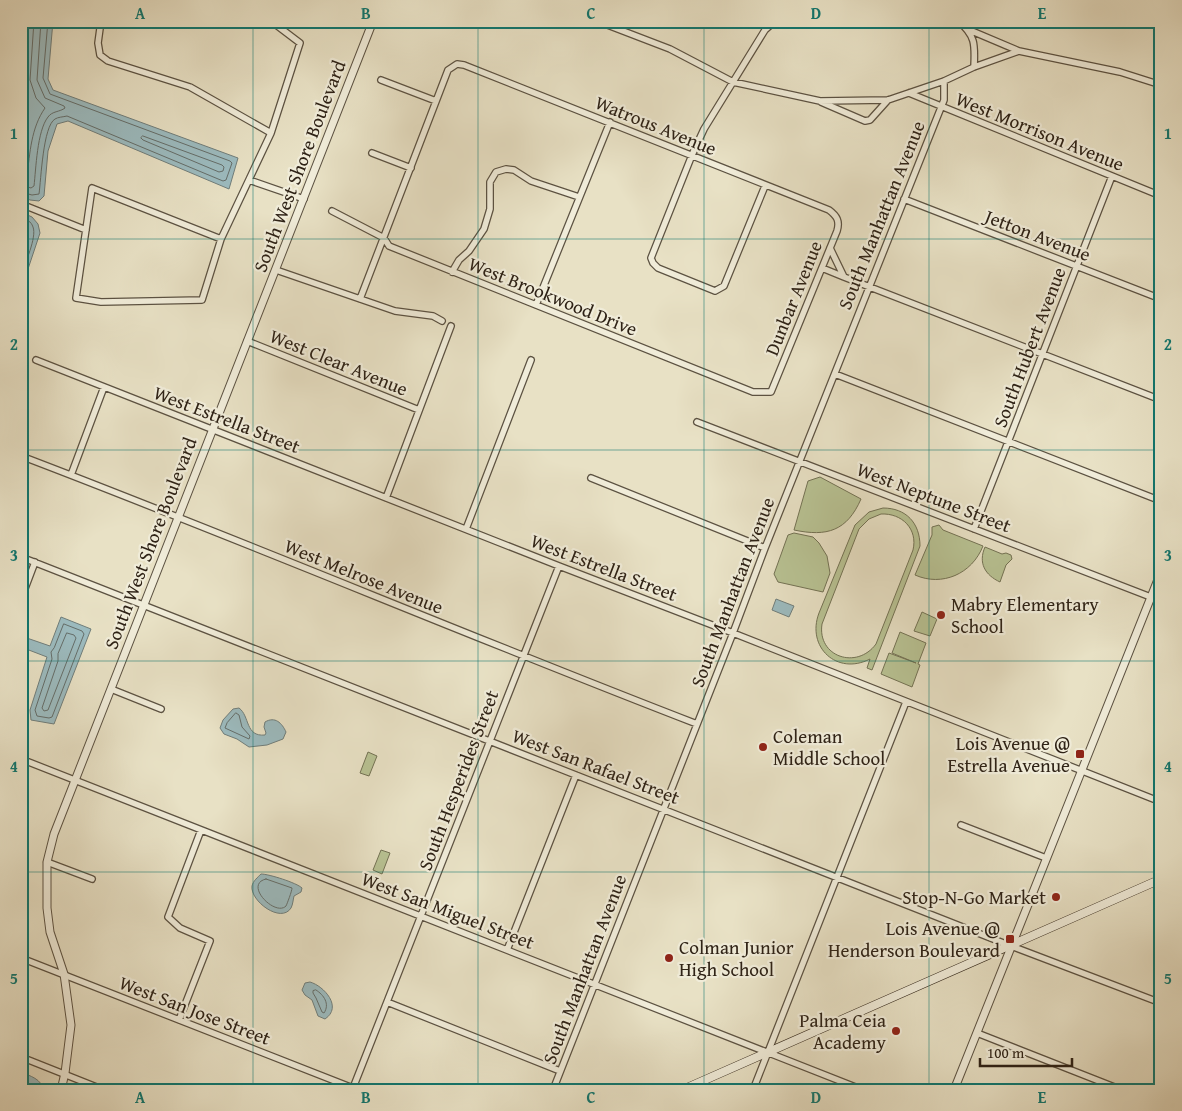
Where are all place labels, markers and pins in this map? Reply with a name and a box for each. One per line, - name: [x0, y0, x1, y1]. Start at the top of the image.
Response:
- place label: Mabry Elementary School: [951, 590, 1099, 640]
- marker: Mabry Elementary School: [935, 609, 947, 621]
- place label: Coleman Middle School: [773, 722, 885, 772]
- place label: Lois Avenue @ Estrella Avenue: [947, 729, 1070, 779]
- marker: Coleman Middle School: [757, 741, 769, 753]
- marker: Lois Avenue @ Estrella Avenue: [1074, 748, 1086, 760]
- place label: Stop-N-Go Market: [902, 883, 1046, 911]
- marker: Stop-N-Go Market: [1050, 891, 1062, 903]
- place label: Lois Avenue @ Henderson Boulevard: [828, 914, 1001, 964]
- place label: Colman Junior High School: [679, 933, 794, 983]
- marker: Lois Avenue @ Henderson Boulevard: [1004, 933, 1016, 945]
- marker: Colman Junior High School: [663, 952, 675, 964]
- place label: Palma Ceia Academy: [799, 1006, 887, 1056]
- marker: Palma Ceia Academy: [890, 1025, 902, 1037]

